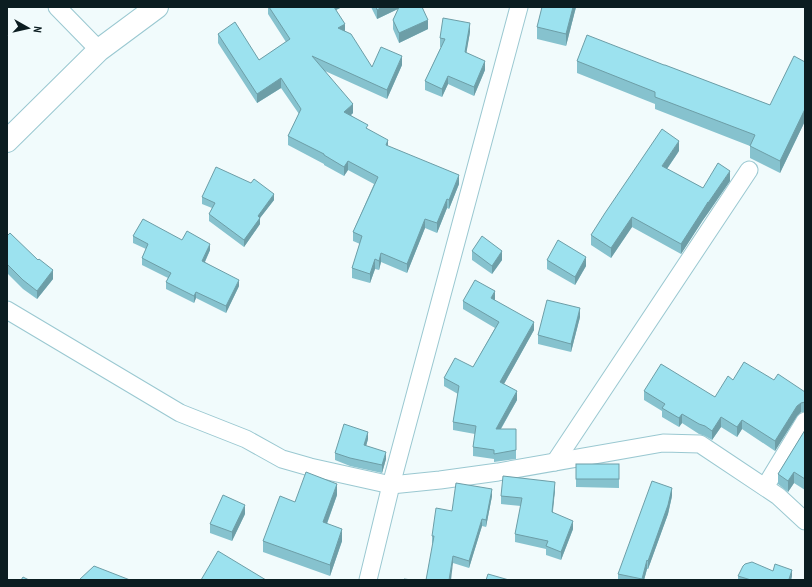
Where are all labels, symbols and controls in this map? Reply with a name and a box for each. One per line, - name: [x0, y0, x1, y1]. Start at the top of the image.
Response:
- north arrow: [8, 8, 48, 48]
- text: N: [31, 25, 45, 33]

